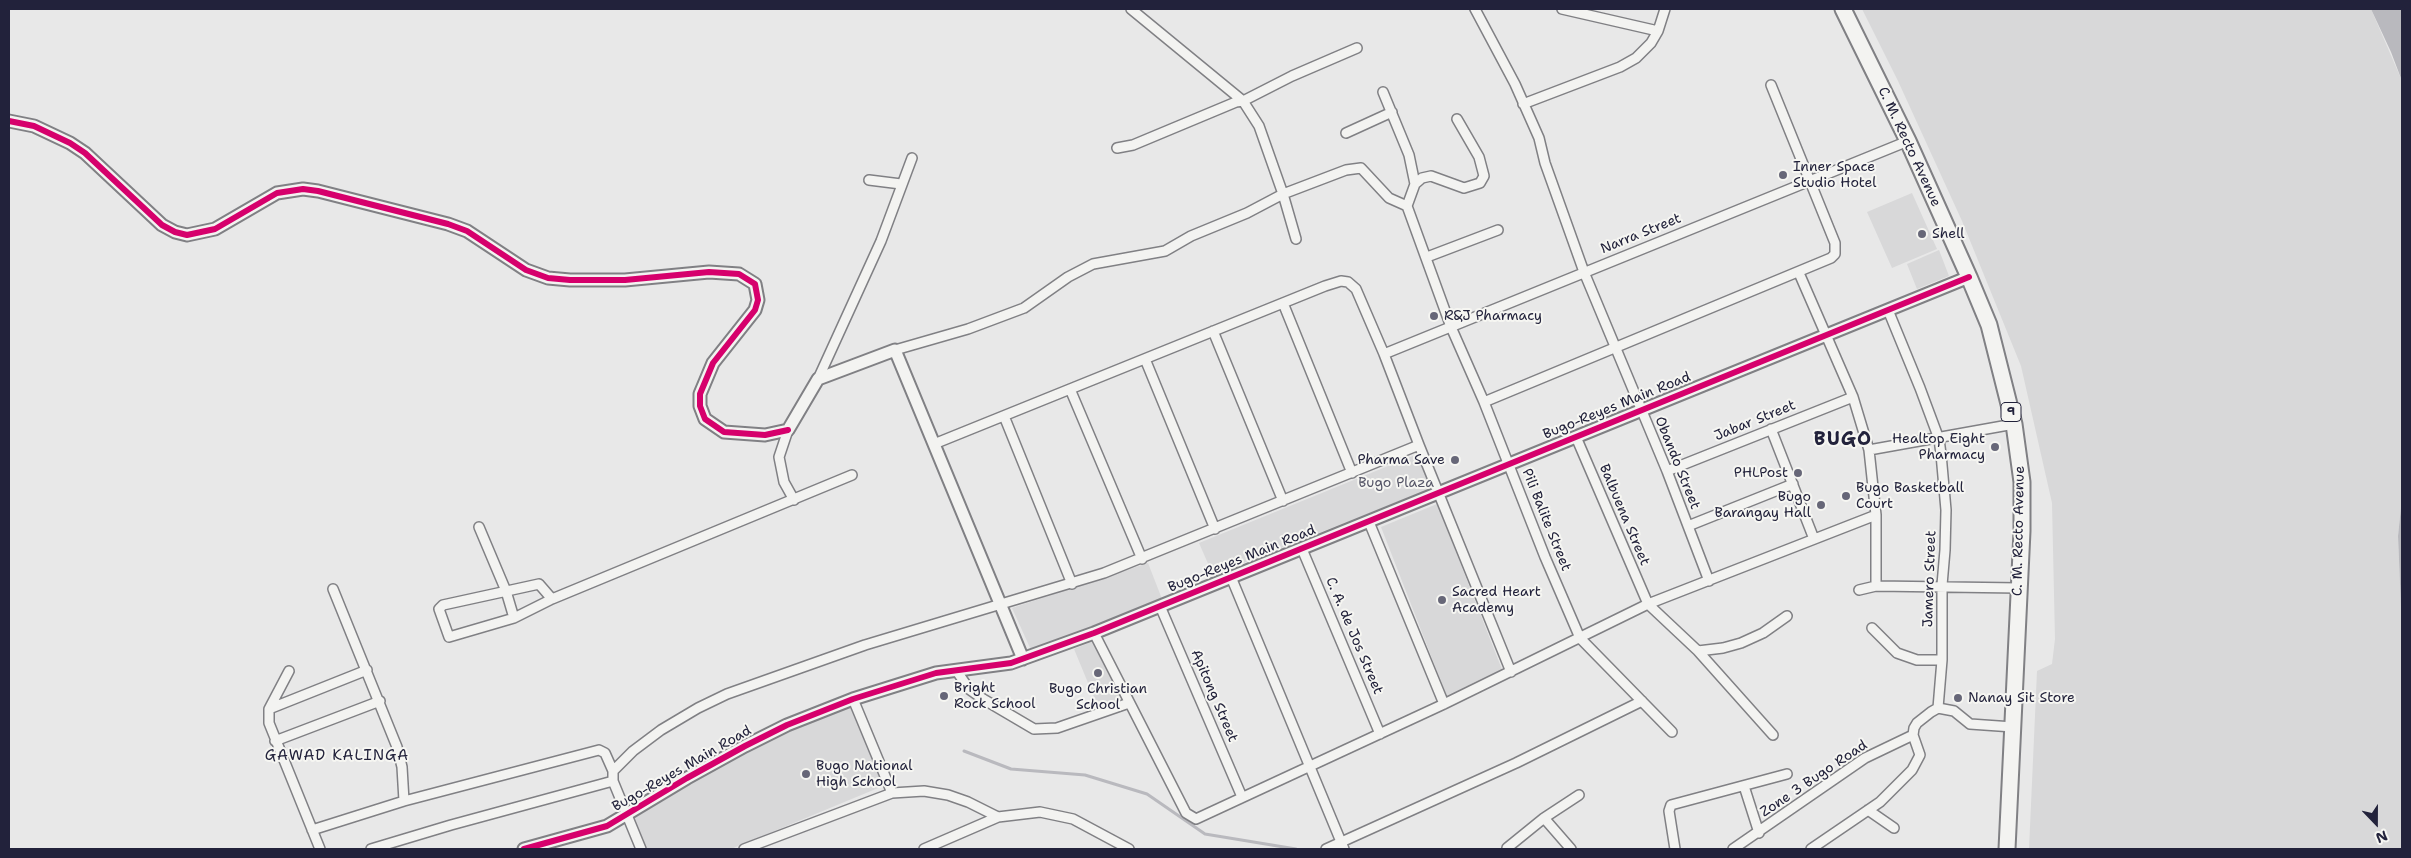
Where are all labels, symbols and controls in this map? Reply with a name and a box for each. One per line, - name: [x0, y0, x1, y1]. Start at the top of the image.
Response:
- street label: C. M. Recto Avenue: [1874, 84, 1944, 210]
- place label: Inner Space Studio Hotel: [1793, 159, 1877, 192]
- marker: Inner Space Studio Hotel: [1777, 169, 1789, 181]
- street label: Narra Street: [1598, 210, 1684, 258]
- place label: Shell: [1932, 226, 1965, 242]
- marker: Shell: [1916, 228, 1928, 240]
- place label: R&J Pharmacy: [1444, 308, 1542, 324]
- marker: R&J Pharmacy: [1428, 310, 1440, 322]
- street label: Bugo-Reyes Main Road: [1541, 369, 1693, 443]
- street label: Jabar Street: [1712, 397, 1798, 445]
- road number: 9: [2001, 402, 2021, 422]
- street label: Obando Street: [1651, 414, 1703, 512]
- district label: BUGO: [1813, 429, 1873, 451]
- place label: Healtop Eight Pharmacy: [1892, 431, 1985, 464]
- marker: Healtop Eight Pharmacy: [1989, 441, 2001, 453]
- place label: Pharma Save: [1357, 452, 1445, 468]
- marker: Pharma Save: [1449, 454, 1461, 466]
- street label: Balbuena Street: [1595, 462, 1653, 568]
- place label: PHLPost: [1734, 465, 1788, 481]
- street label: Pili Balite Street: [1518, 466, 1574, 574]
- street label: C. M. Recto Avenue: [2009, 466, 2029, 596]
- marker: PHLPost: [1792, 467, 1804, 479]
- park label: Bugo Plaza: [1358, 475, 1434, 491]
- place label: Bugo Basketball Court: [1856, 480, 1964, 512]
- place label: Bugo Barangay Hall: [1715, 489, 1811, 522]
- marker: Bugo Basketball Court: [1840, 490, 1852, 502]
- marker: Bugo Barangay Hall: [1815, 499, 1827, 511]
- street label: Bugo-Reyes Main Road: [1166, 522, 1318, 596]
- street label: Jamero Street: [1920, 530, 1940, 628]
- street label: C. A. de Jos Street: [1322, 575, 1386, 697]
- place label: Sacred Heart Academy: [1452, 584, 1541, 616]
- marker: Sacred Heart Academy: [1436, 594, 1448, 606]
- street label: Apitong Street: [1187, 647, 1241, 745]
- marker: Bugo Christian School: [1092, 667, 1104, 679]
- place label: Bright Rock School: [954, 680, 1035, 712]
- place label: Bugo Christian School: [1049, 681, 1147, 714]
- marker: Bright Rock School: [938, 690, 950, 702]
- place label: Nanay Sit Store: [1968, 690, 2075, 706]
- marker: Nanay Sit Store: [1952, 692, 1964, 704]
- street label: Bugo-Reyes Main Road: [610, 722, 754, 816]
- street label: Zone 3 Bugo Road: [1757, 737, 1871, 821]
- district label: GAWAD KALINGA: [263, 747, 411, 765]
- place label: Bugo National High School: [816, 758, 912, 790]
- marker: Bugo National High School: [800, 768, 812, 780]
- north arrow: [2351, 798, 2401, 848]
- text: N: [2373, 826, 2390, 847]

